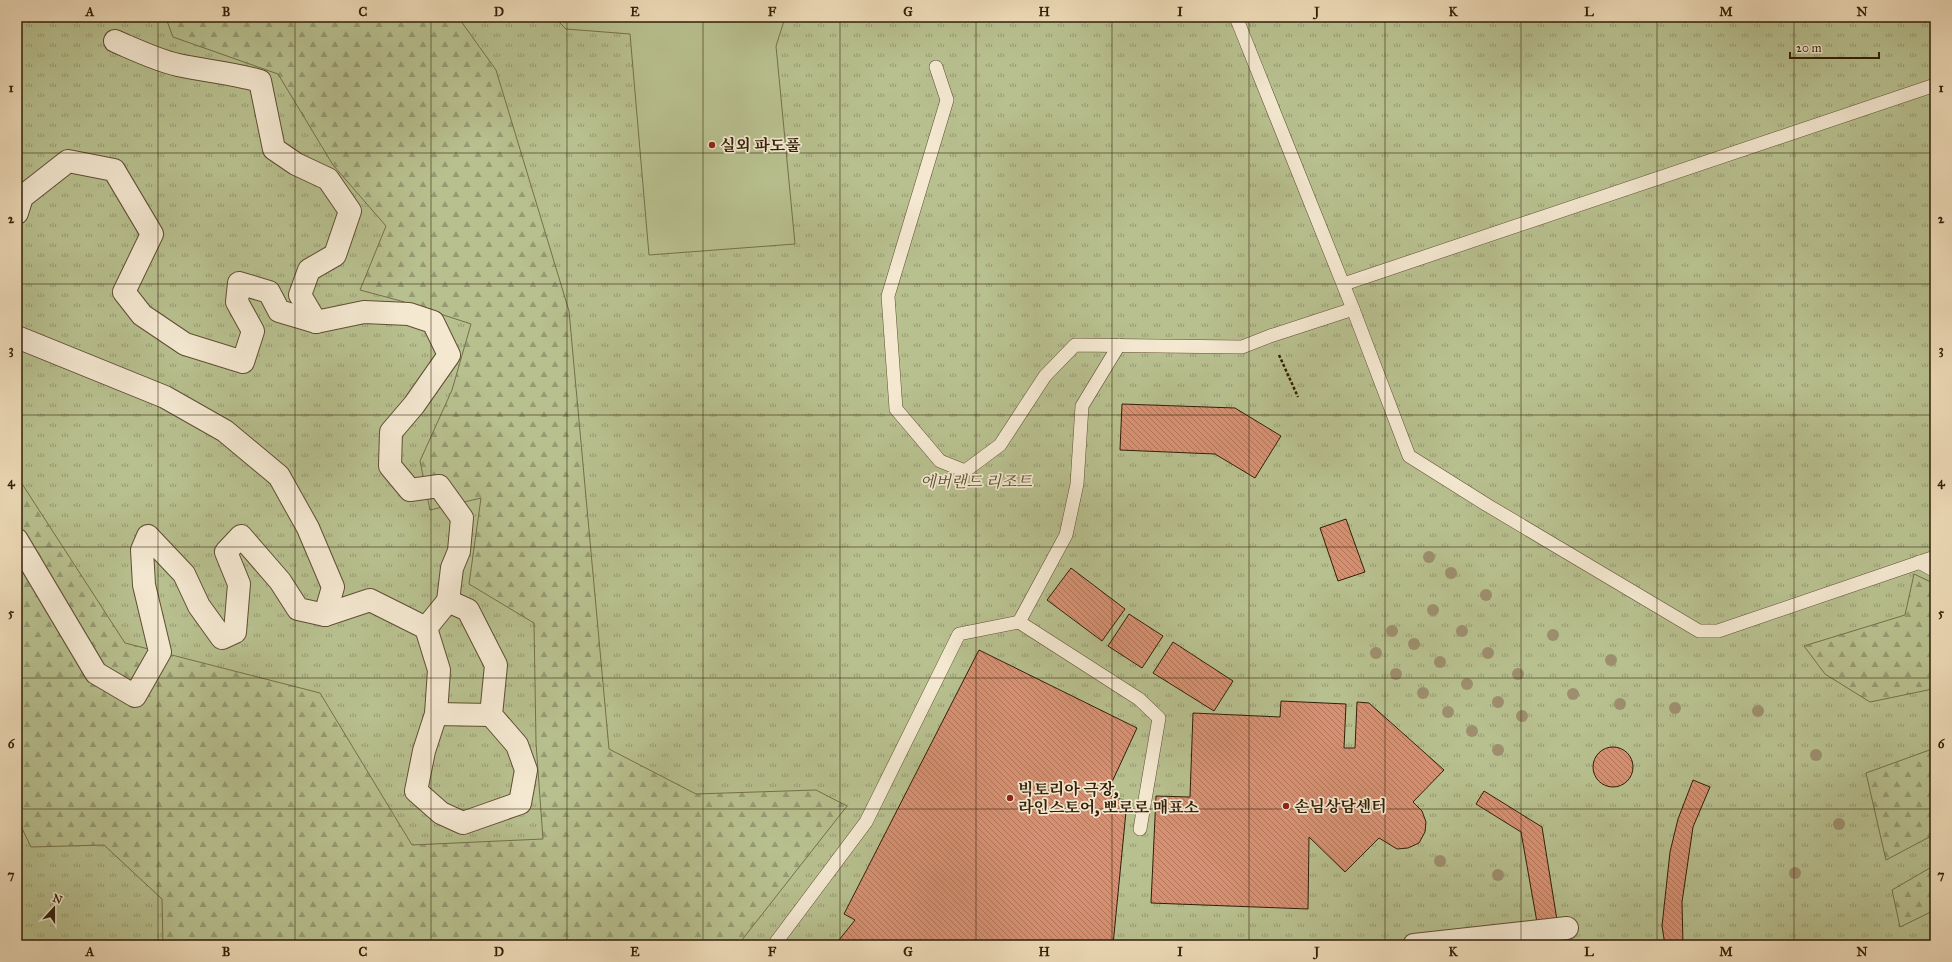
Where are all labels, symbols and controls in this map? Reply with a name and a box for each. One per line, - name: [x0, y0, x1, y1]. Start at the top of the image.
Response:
- text: A: [85, 4, 95, 20]
- text: B: [222, 4, 231, 20]
- text: C: [359, 4, 368, 20]
- text: D: [494, 4, 504, 20]
- text: E: [630, 4, 640, 20]
- text: F: [768, 4, 777, 20]
- text: G: [903, 4, 913, 20]
- text: H: [1038, 4, 1050, 20]
- text: I: [1177, 4, 1183, 20]
- text: J: [1312, 4, 1320, 20]
- text: K: [1448, 4, 1458, 20]
- text: L: [1584, 4, 1594, 20]
- text: M: [1719, 4, 1733, 20]
- text: N: [1856, 4, 1868, 20]
- scale bar: [1790, 34, 1879, 60]
- text: 20 m: [1796, 41, 1822, 55]
- text: 1: [8, 80, 14, 96]
- text: 1: [1938, 80, 1944, 96]
- place label: 실외 파도풀: [720, 136, 801, 155]
- marker: 실외 파도풀: [707, 140, 717, 150]
- text: 2: [8, 211, 15, 227]
- text: 2: [1938, 211, 1945, 227]
- text: 3: [8, 342, 14, 358]
- text: 3: [1938, 342, 1944, 358]
- park label: 에버랜드 리조트: [920, 472, 1032, 491]
- text: 4: [7, 474, 15, 490]
- text: 4: [1937, 474, 1945, 490]
- text: 5: [8, 605, 15, 621]
- text: 5: [1938, 605, 1945, 621]
- text: 6: [8, 736, 16, 752]
- text: 6: [1938, 736, 1946, 752]
- place label: 빅토리아 극장, 라인스토어, 뽀로로 매표소: [1018, 780, 1200, 817]
- marker: 빅토리아 극장, 라인스토어, 뽀로로 매표소: [1005, 793, 1015, 803]
- place label: 손님상담센터: [1294, 797, 1387, 816]
- marker: 손님상담센터: [1281, 801, 1291, 811]
- text: 7: [8, 867, 15, 883]
- text: 7: [1938, 867, 1945, 883]
- north arrow: [34, 888, 74, 928]
- text: N: [51, 891, 65, 907]
- text: A: [85, 944, 95, 960]
- text: B: [222, 944, 231, 960]
- text: C: [359, 944, 368, 960]
- text: D: [494, 944, 504, 960]
- text: E: [630, 944, 640, 960]
- text: F: [768, 944, 777, 960]
- text: G: [903, 944, 913, 960]
- text: H: [1038, 944, 1050, 960]
- text: I: [1177, 944, 1183, 960]
- text: J: [1312, 944, 1320, 960]
- text: K: [1448, 944, 1458, 960]
- text: L: [1584, 944, 1594, 960]
- text: M: [1719, 944, 1733, 960]
- text: N: [1856, 944, 1868, 960]

